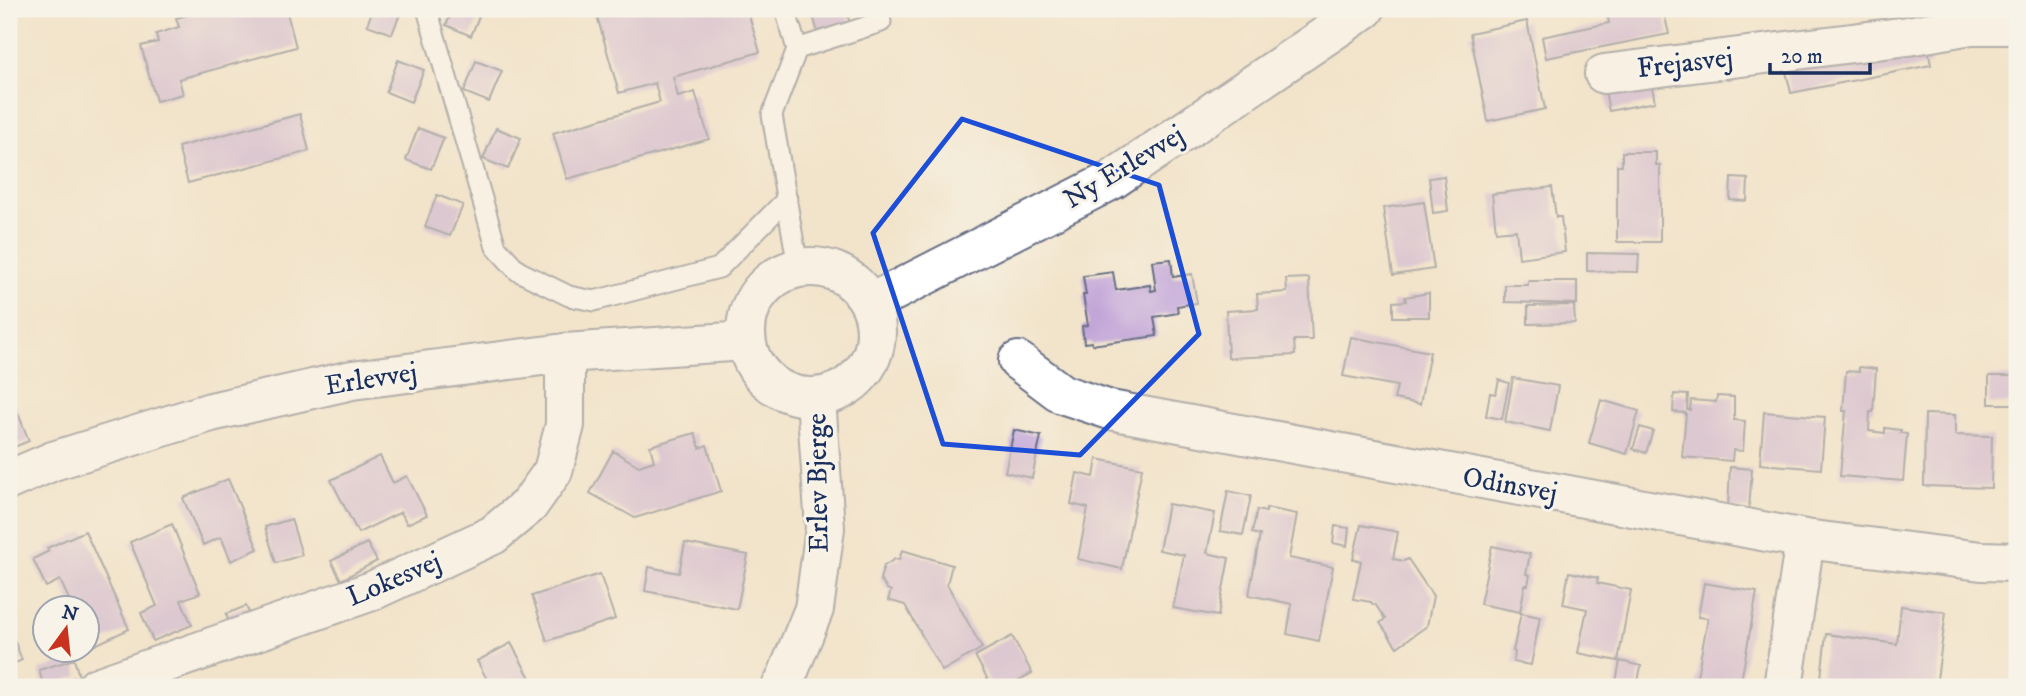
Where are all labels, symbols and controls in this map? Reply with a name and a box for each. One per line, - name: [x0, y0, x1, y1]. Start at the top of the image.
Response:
- scale bar: [1770, 32, 1870, 76]
- street label: Frejasvej: [1635, 40, 1735, 86]
- text: 20 m: [1781, 44, 1823, 70]
- street label: Ny Erlevvej: [1057, 117, 1191, 217]
- street label: Erlevvej: [322, 354, 420, 404]
- street label: Erlev Bjerge: [799, 413, 837, 553]
- street label: Odinsvej: [1460, 459, 1560, 511]
- street label: Lokesvej: [342, 544, 446, 614]
- north arrow: [32, 594, 102, 664]
- text: N: [59, 601, 81, 627]

